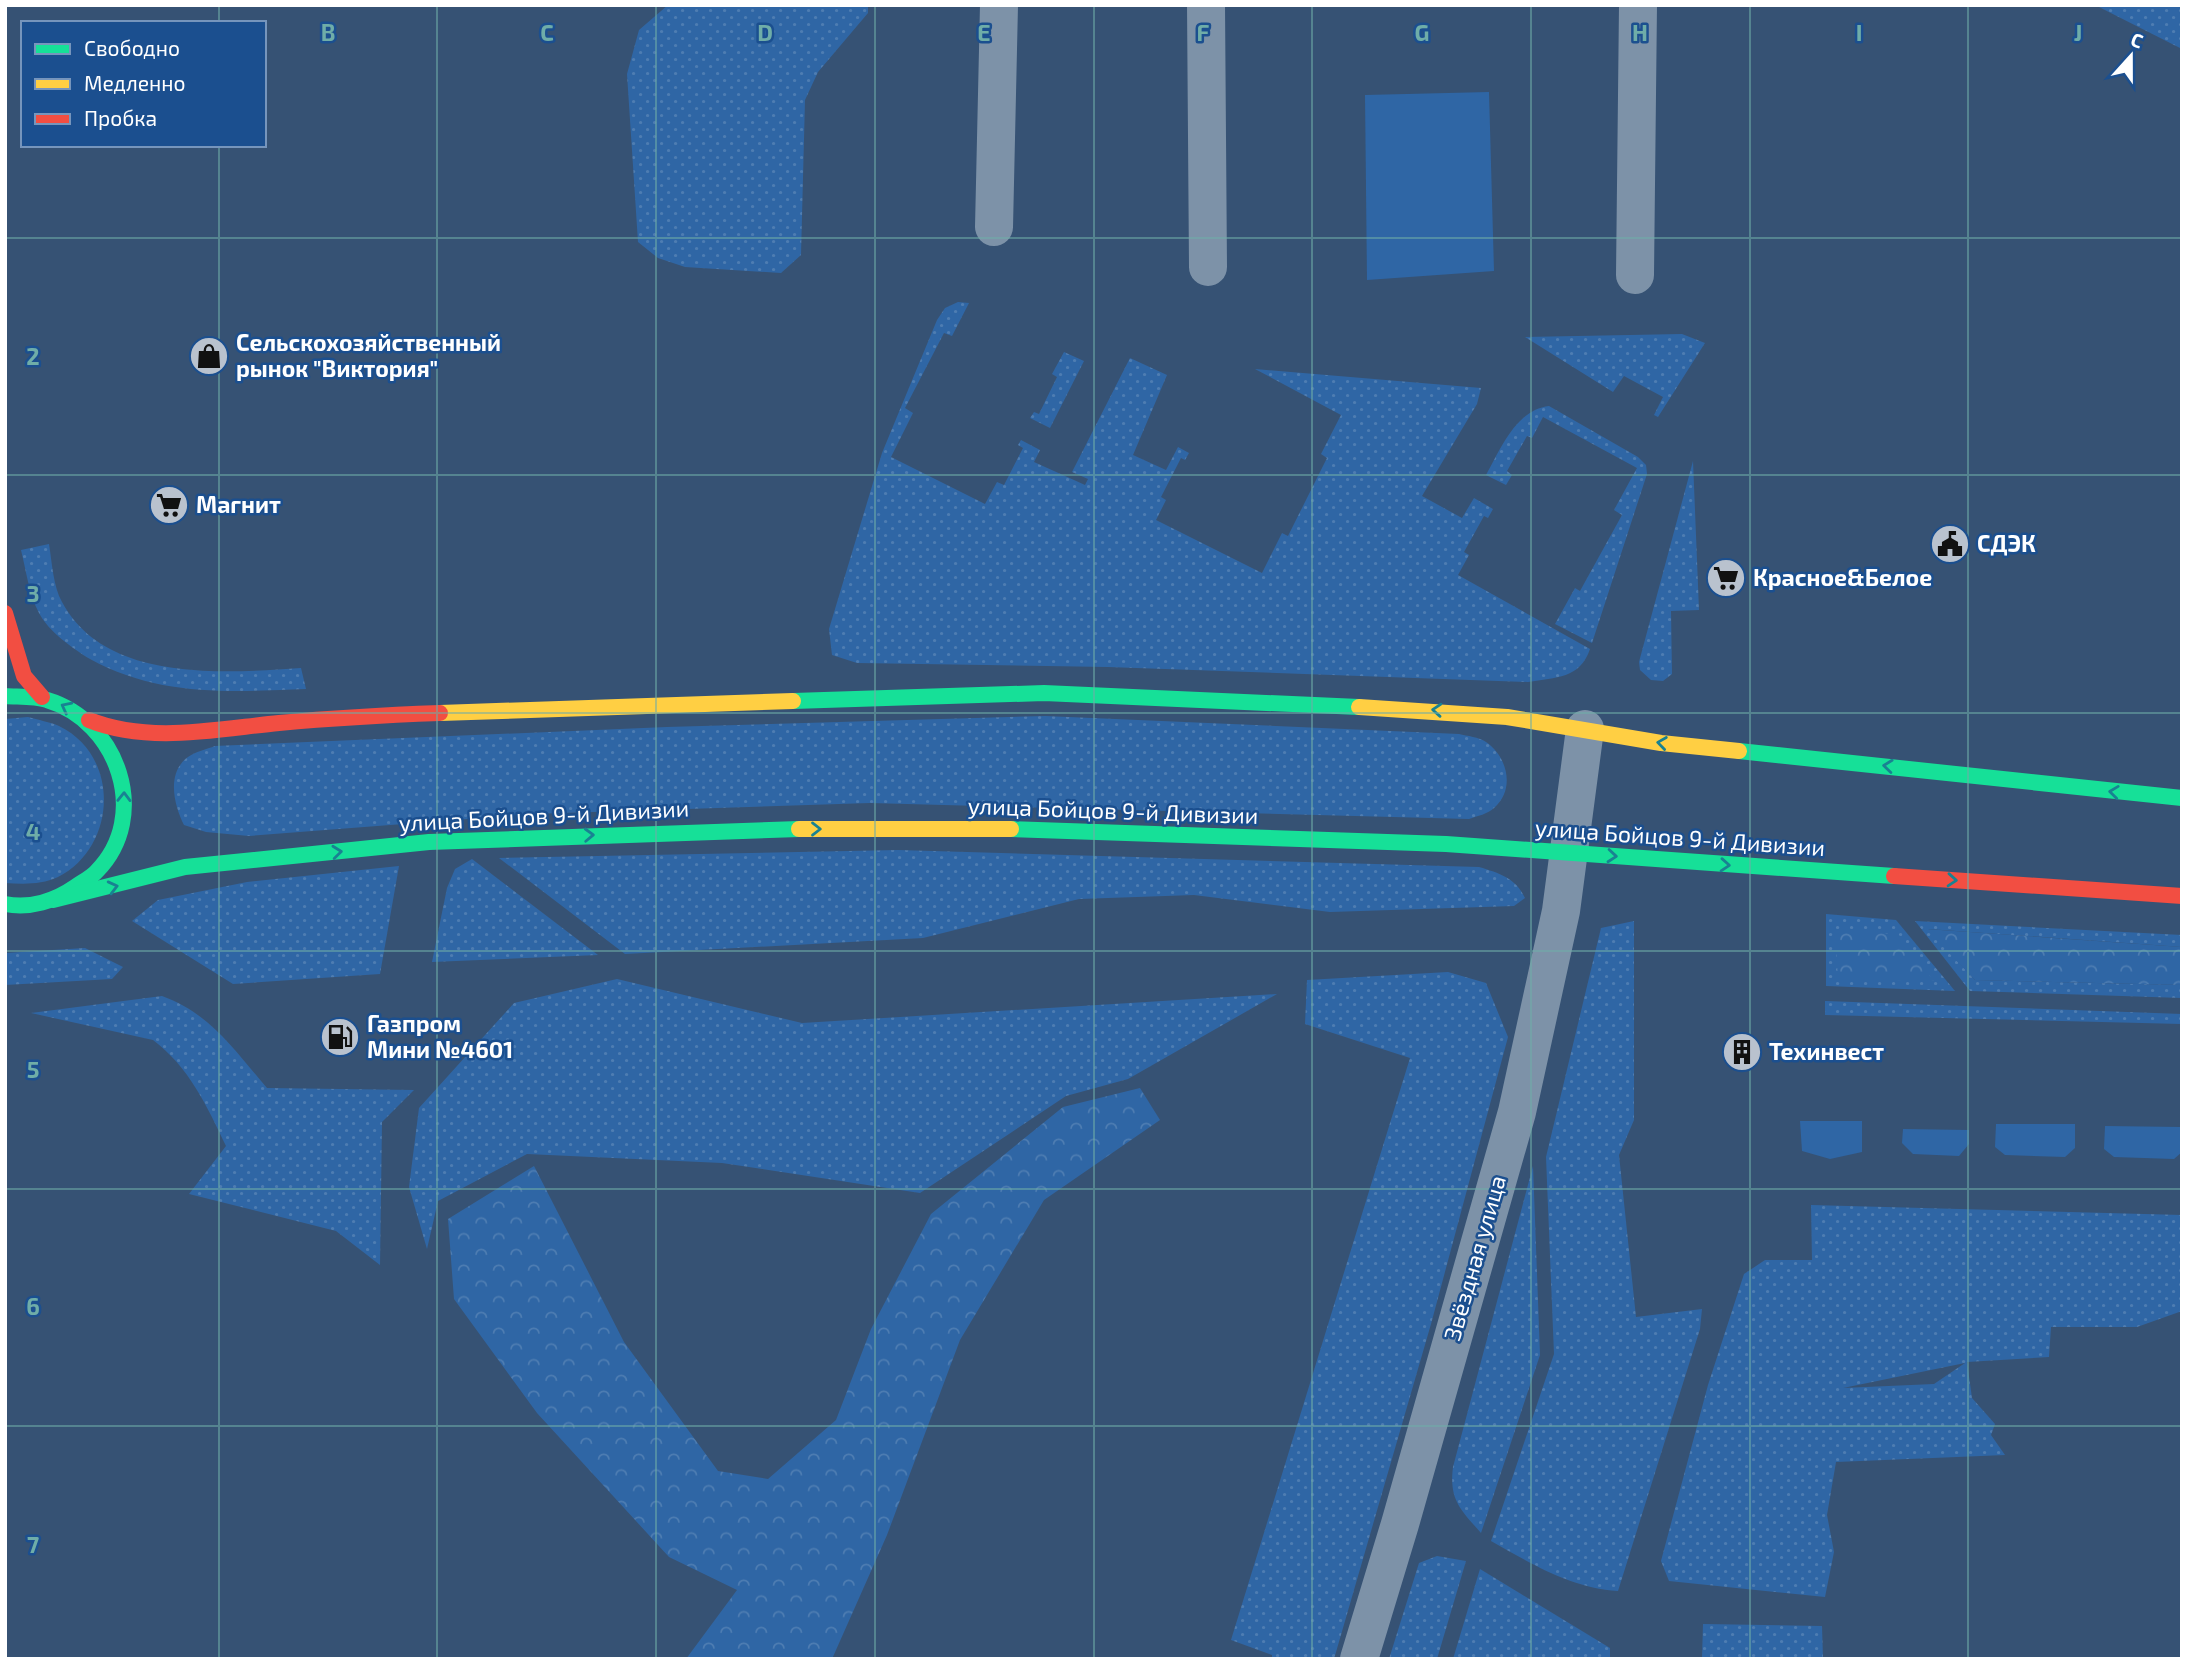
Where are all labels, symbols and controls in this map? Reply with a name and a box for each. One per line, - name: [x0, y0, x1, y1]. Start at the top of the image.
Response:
- text: B: [321, 18, 335, 46]
- text: C: [540, 18, 554, 46]
- text: D: [757, 18, 773, 46]
- text: E: [977, 18, 991, 46]
- text: F: [1197, 18, 1210, 46]
- text: G: [1415, 18, 1429, 46]
- text: H: [1632, 18, 1648, 46]
- text: I: [1856, 18, 1862, 46]
- text: J: [2074, 18, 2082, 46]
- legend: [21, 21, 266, 147]
- north arrow: [2096, 21, 2166, 91]
- text: С: [2128, 27, 2147, 52]
- text: Свободно: [84, 35, 180, 60]
- text: Медленно: [84, 70, 186, 95]
- text: Пробка: [84, 105, 157, 130]
- place label: Сельскохозяйственный рынок "Виктория": [236, 328, 501, 382]
- shop icon: Сельскохозяйственный рынок "Виктория": [188, 335, 230, 377]
- text: 2: [26, 342, 40, 370]
- supermarket icon: Магнит: [148, 484, 190, 526]
- place label: Магнит: [196, 490, 281, 518]
- public building icon: СДЭК: [1929, 523, 1971, 565]
- place label: СДЭК: [1977, 529, 2036, 557]
- supermarket icon: Красное&Белое: [1705, 557, 1747, 599]
- place label: Красное&Белое: [1753, 563, 1932, 591]
- text: 3: [26, 579, 40, 607]
- one-way arrow: [61, 701, 73, 715]
- one-way arrow: [1431, 703, 1442, 718]
- one-way arrow: [1656, 735, 1667, 750]
- one-way arrow: [1882, 759, 1894, 774]
- one-way arrow: [2108, 785, 2120, 800]
- one-way arrow: [117, 791, 132, 802]
- street label: улица Бойцов 9-й Дивизии: [967, 791, 1259, 830]
- street label: улица Бойцов 9-й Дивизии: [398, 793, 690, 838]
- street label: улица Бойцов 9-й Дивизии: [1534, 813, 1826, 862]
- text: 4: [26, 817, 40, 845]
- one-way arrow: [811, 821, 822, 837]
- one-way arrow: [583, 828, 594, 843]
- one-way arrow: [331, 844, 343, 859]
- one-way arrow: [1607, 848, 1618, 863]
- one-way arrow: [1720, 858, 1731, 873]
- one-way arrow: [1947, 873, 1958, 888]
- one-way arrow: [107, 881, 119, 895]
- place label: Газпром Мини №4601: [367, 1009, 513, 1063]
- fuel station icon: Газпром Мини №4601: [319, 1016, 361, 1058]
- building icon: Техинвест: [1721, 1031, 1763, 1073]
- place label: Техинвест: [1769, 1037, 1884, 1065]
- text: 5: [27, 1055, 39, 1083]
- street label: Звёздная улица: [1437, 1172, 1512, 1344]
- text: 6: [26, 1292, 40, 1320]
- text: 7: [27, 1530, 39, 1558]

